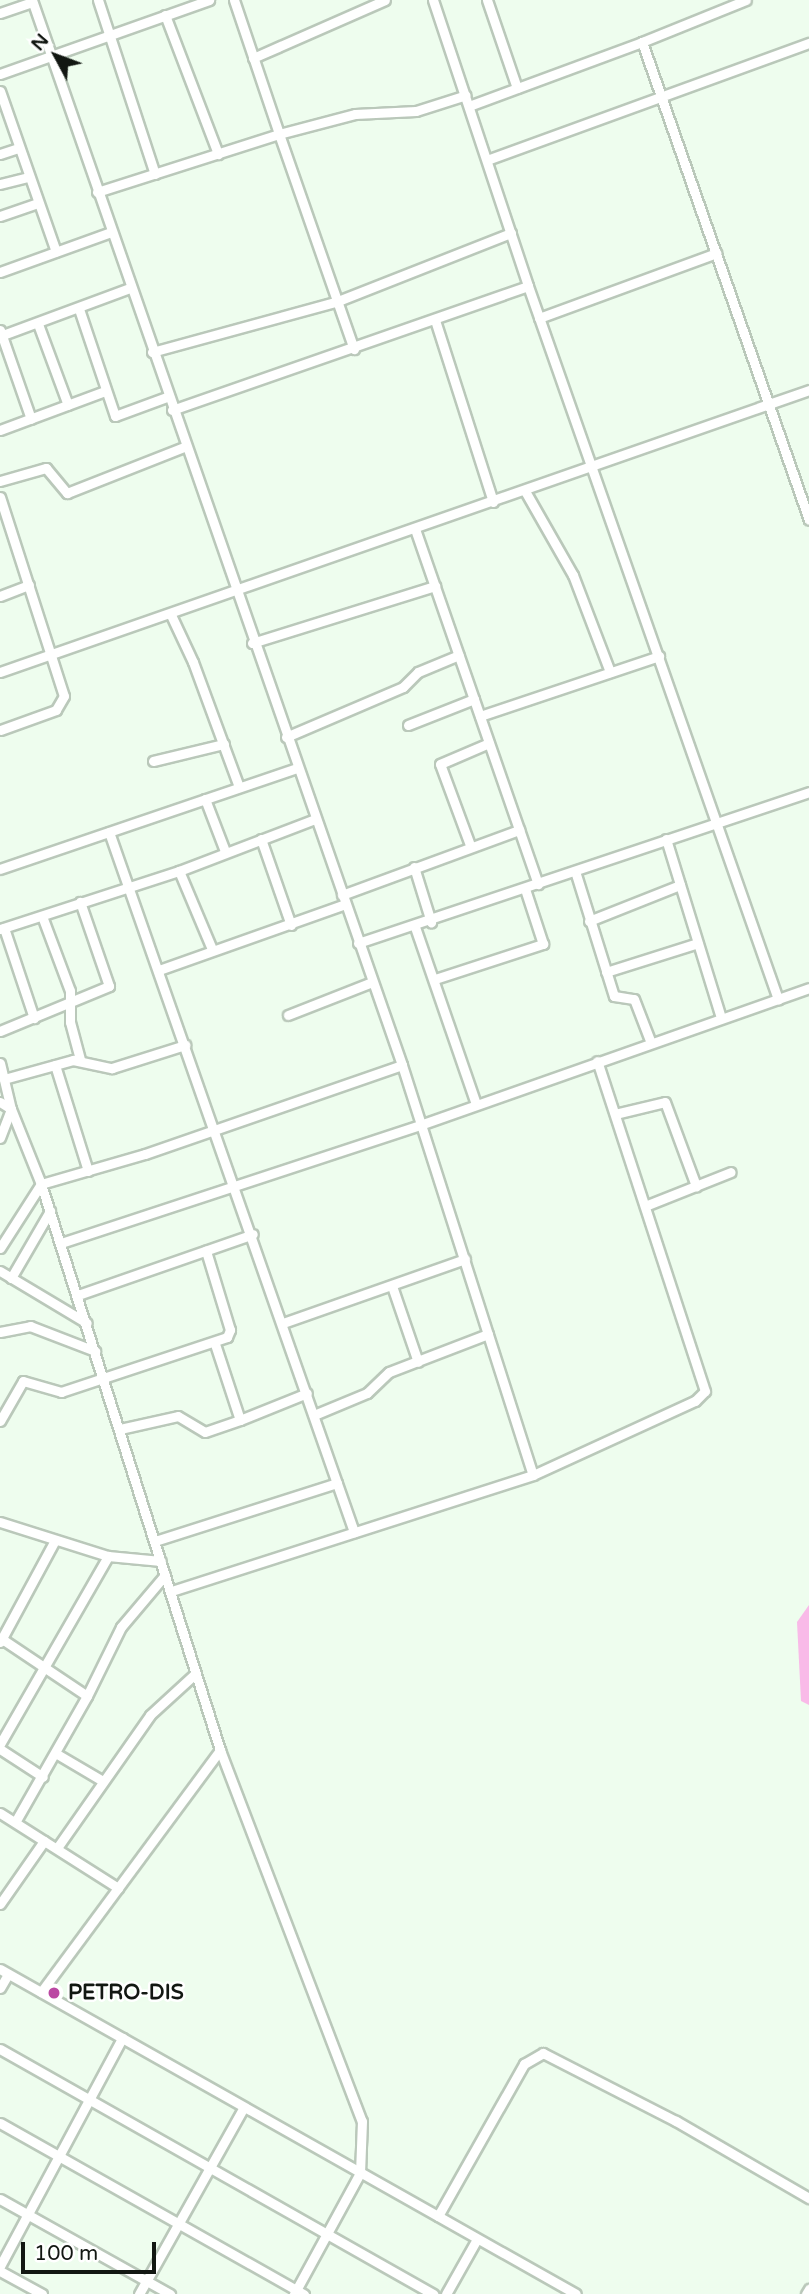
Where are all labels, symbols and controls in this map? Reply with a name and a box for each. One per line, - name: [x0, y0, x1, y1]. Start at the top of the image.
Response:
- north arrow: [21, 21, 91, 91]
- text: N: [27, 29, 53, 55]
- place label: PETRO-DIS: [68, 1980, 184, 2006]
- marker: PETRO-DIS: [46, 1985, 62, 2001]
- scale bar: [24, 2228, 159, 2272]
- text: 100 m: [34, 2241, 98, 2266]

